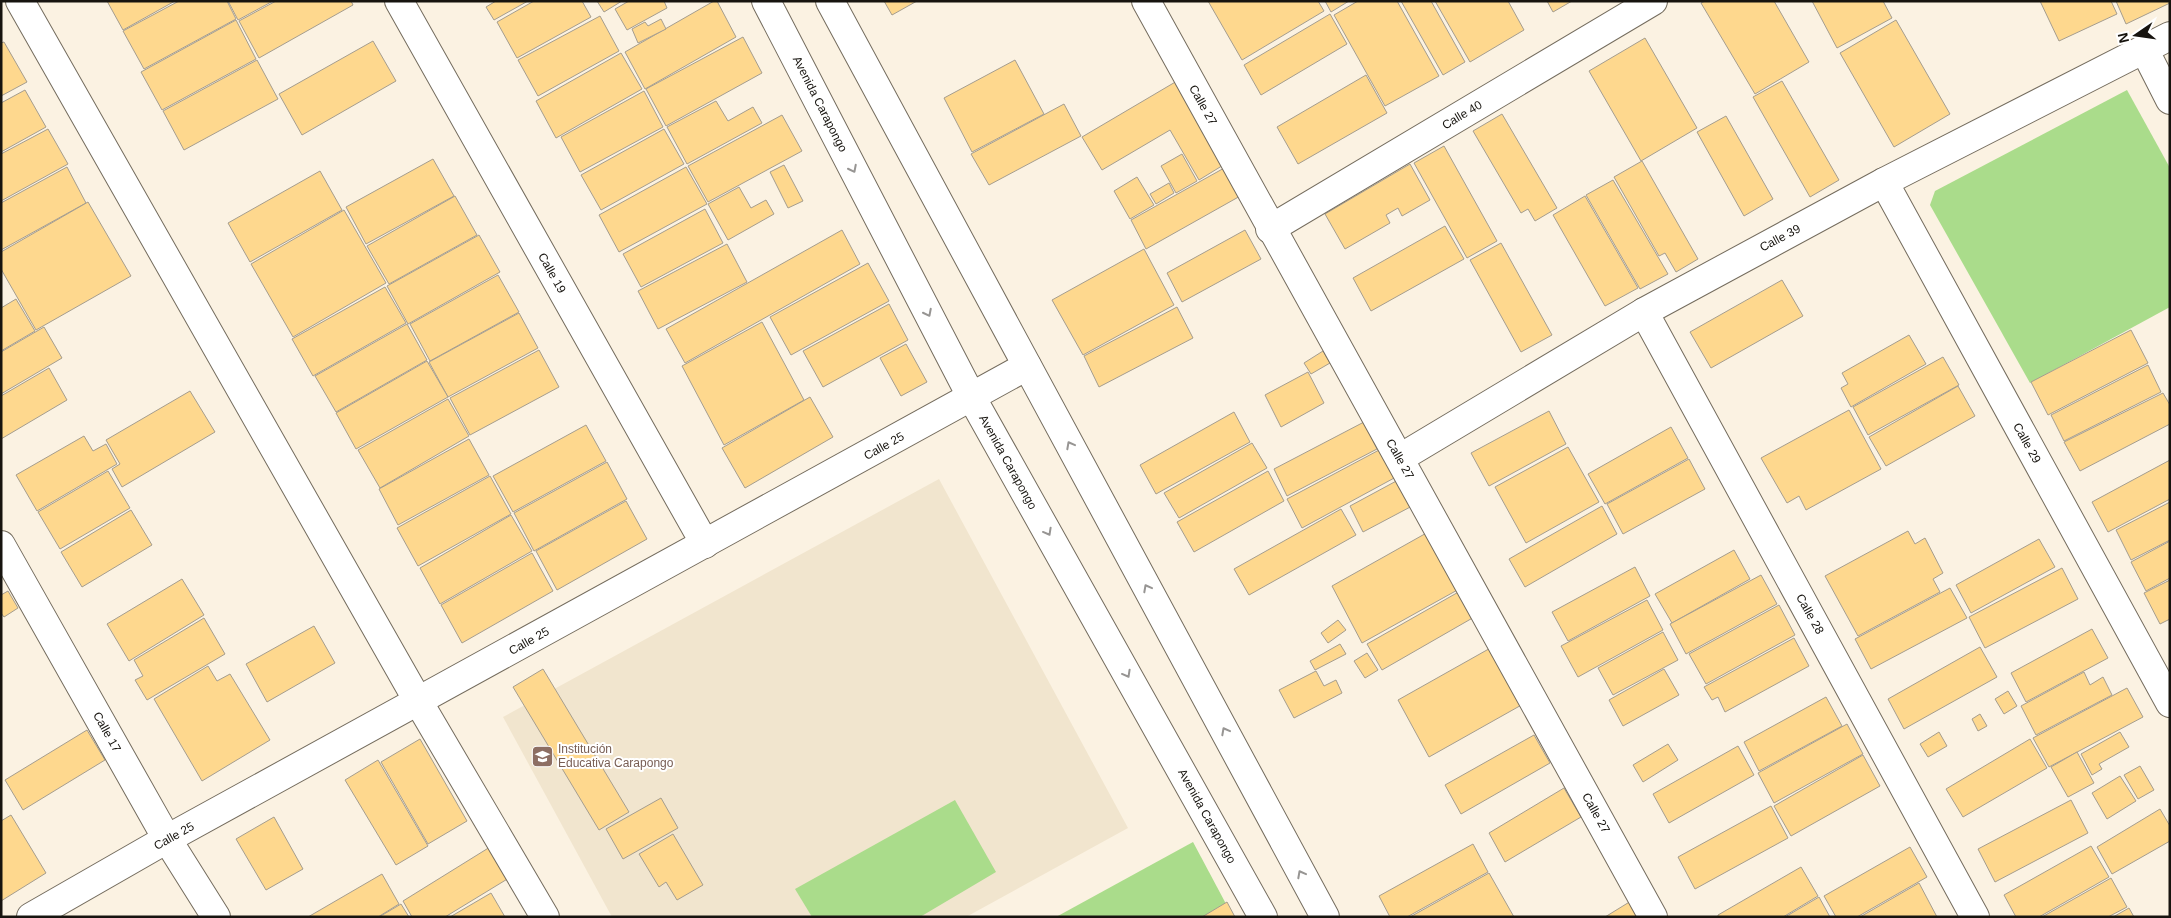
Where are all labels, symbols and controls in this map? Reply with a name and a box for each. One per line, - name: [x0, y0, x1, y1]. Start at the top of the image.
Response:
- north arrow: [2111, 10, 2161, 60]
- text: N: [2114, 31, 2132, 45]
- street label: Avenida Carapongo: [790, 54, 850, 155]
- street label: Calle 27: [1186, 82, 1220, 128]
- street label: Calle 40: [1440, 97, 1485, 132]
- one-way arrow: [847, 163, 857, 172]
- street label: Calle 39: [1757, 221, 1803, 255]
- street label: Calle 19: [535, 250, 569, 296]
- one-way arrow: [922, 308, 932, 317]
- street label: Avenida Carapongo: [976, 412, 1040, 512]
- street label: Calle 29: [2010, 420, 2044, 466]
- street label: Calle 25: [861, 429, 907, 463]
- street label: Calle 27: [1383, 436, 1417, 482]
- one-way arrow: [1066, 441, 1076, 450]
- one-way arrow: [1041, 527, 1051, 536]
- one-way arrow: [1143, 584, 1153, 593]
- street label: Calle 28: [1793, 591, 1827, 637]
- street label: Calle 25: [506, 624, 552, 658]
- one-way arrow: [1121, 669, 1131, 678]
- street label: Calle 17: [90, 709, 124, 755]
- one-way arrow: [1221, 727, 1231, 736]
- place label: Institución Educativa Carapongo: [558, 742, 674, 770]
- school or university icon: Institución Educativa Carapongo: [530, 744, 554, 768]
- street label: Avenida Carapongo: [1175, 766, 1239, 866]
- street label: Calle 27: [1579, 790, 1613, 836]
- street label: Calle 25: [151, 819, 197, 853]
- one-way arrow: [1298, 870, 1308, 879]

